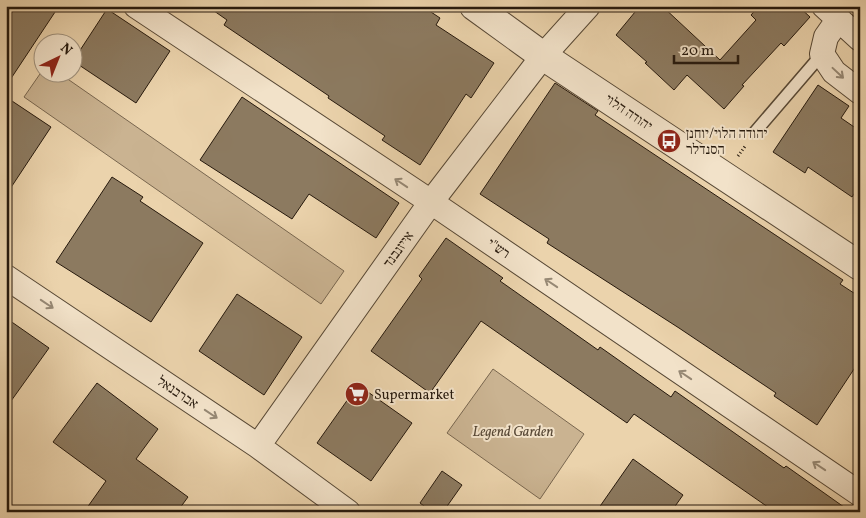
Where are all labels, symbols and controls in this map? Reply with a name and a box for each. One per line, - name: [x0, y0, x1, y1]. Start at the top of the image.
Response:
- north arrow: [32, 32, 82, 82]
- scale bar: [674, 32, 737, 64]
- text: N: [56, 39, 76, 60]
- text: 20 m: [681, 41, 714, 62]
- one-way arrow: [831, 67, 844, 79]
- street label: יהודה הלוי: [601, 90, 656, 136]
- place label: יהודה הלוי/יוחנן הסנדלר: [686, 125, 768, 160]
- bus stop icon: יהודה הלוי/יוחנן הסנדלר: [656, 128, 682, 154]
- one-way arrow: [395, 178, 409, 188]
- street label: אייזנבנד: [380, 228, 419, 272]
- street label: רש"י: [483, 235, 513, 264]
- one-way arrow: [544, 278, 558, 288]
- one-way arrow: [39, 299, 53, 309]
- one-way arrow: [678, 370, 692, 380]
- street label: אברבנאל: [153, 372, 202, 414]
- supermarket icon: Supermarket: [344, 381, 370, 407]
- place label: Supermarket: [374, 386, 454, 405]
- one-way arrow: [203, 409, 217, 419]
- park label: Legend Garden: [473, 423, 553, 442]
- one-way arrow: [813, 461, 827, 471]

